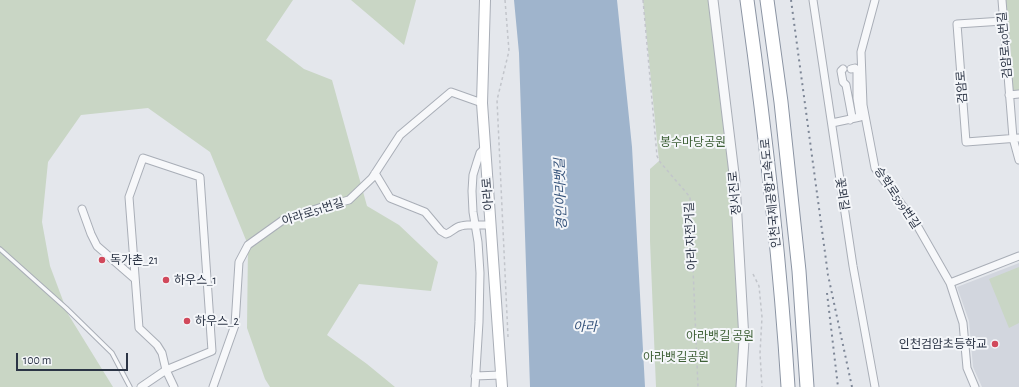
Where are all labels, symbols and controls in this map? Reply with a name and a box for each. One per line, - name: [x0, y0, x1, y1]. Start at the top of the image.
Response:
- street label: 검암로40번길: [995, 11, 1015, 79]
- street label: 검암로: [954, 70, 970, 104]
- park label: 봉수마당공원: [660, 135, 726, 149]
- street label: 인천국제공항고속도로: [758, 137, 784, 249]
- water label: 경인아라뱃길: [552, 158, 570, 230]
- street label: 승학로599번길: [871, 164, 923, 232]
- street label: 정서진로: [726, 170, 744, 216]
- street label: 아라로: [480, 177, 496, 211]
- street label: 꽃뫼길: [832, 177, 852, 211]
- street label: 아라로51번길: [280, 195, 346, 229]
- street label: 아라 자전거길: [682, 202, 700, 270]
- place label: 독가촌_21: [110, 253, 158, 267]
- marker: 독가촌_21: [97, 255, 107, 265]
- place label: 하우스_1: [174, 273, 217, 287]
- marker: 하우스_1: [161, 275, 171, 285]
- place label: 하우스_2: [195, 314, 239, 328]
- marker: 하우스_2: [182, 316, 192, 326]
- water label: 아라: [573, 319, 597, 335]
- park label: 아라뱃길 공원: [686, 329, 754, 343]
- place label: 인천검암초등학교: [899, 337, 987, 351]
- marker: 인천검암초등학교: [990, 339, 1000, 349]
- scale bar: [18, 345, 130, 371]
- park label: 아라뱃길공원: [643, 350, 709, 364]
- text: 100 m: [23, 354, 51, 366]

